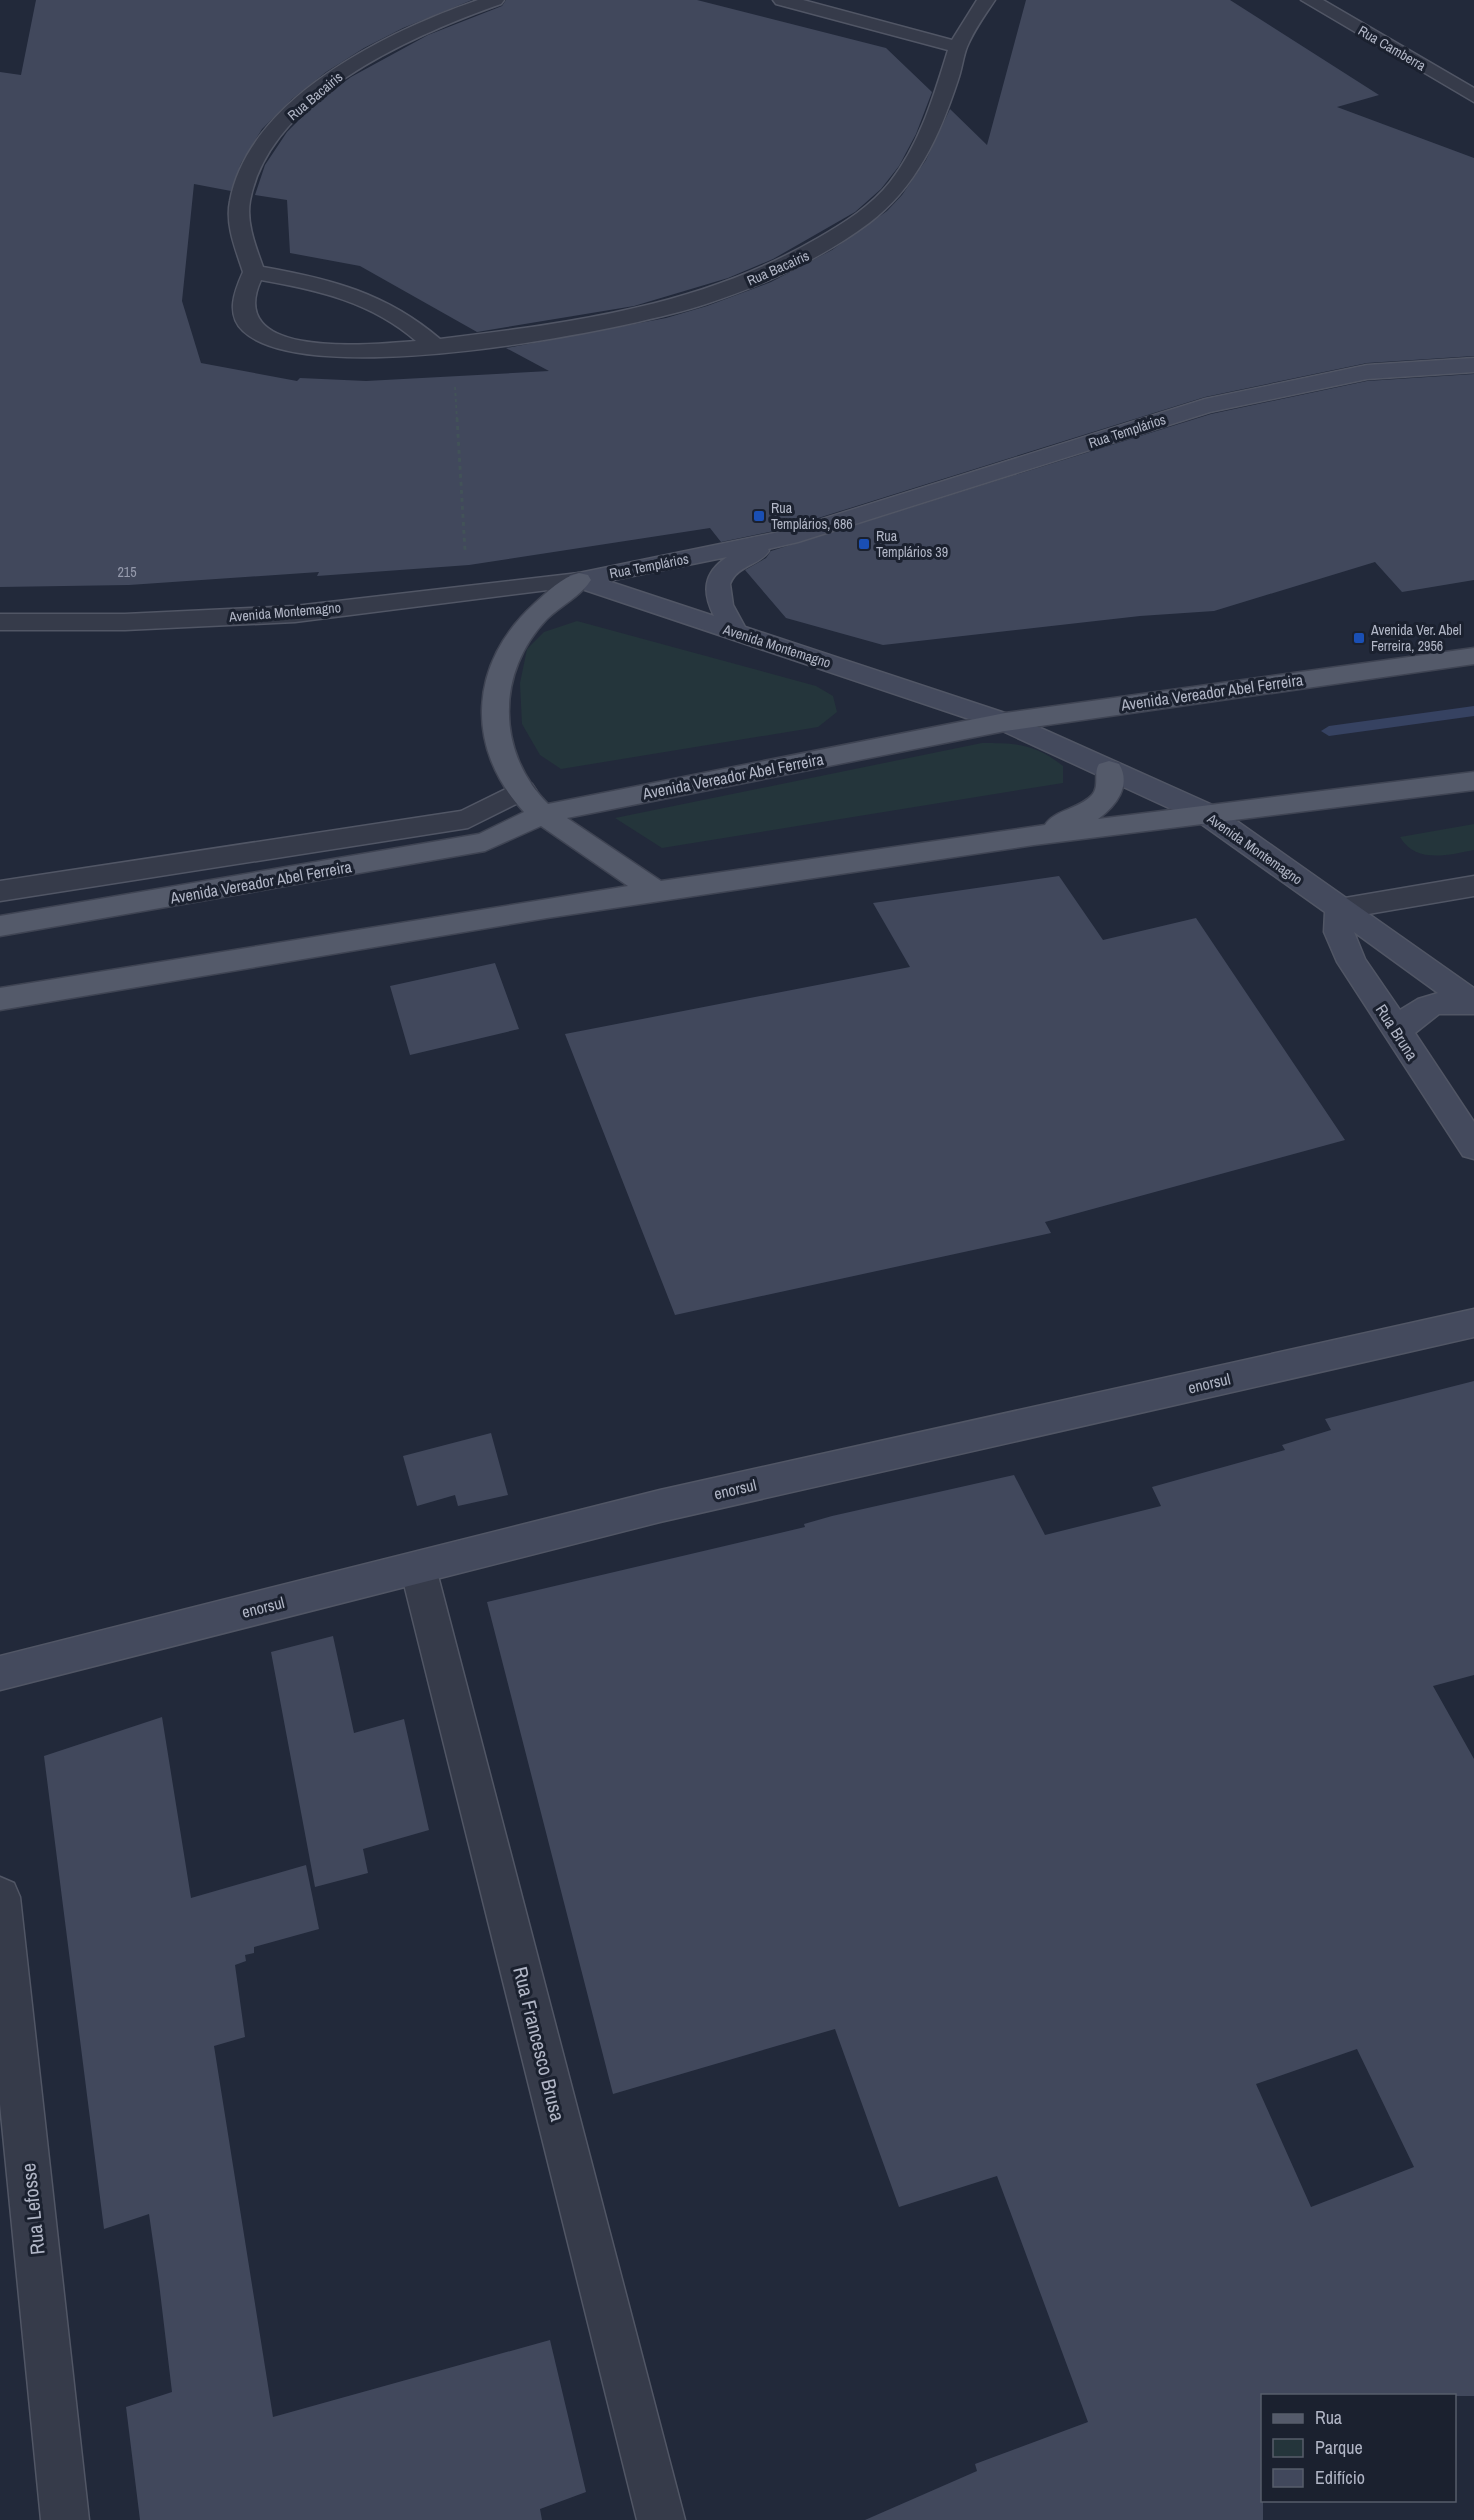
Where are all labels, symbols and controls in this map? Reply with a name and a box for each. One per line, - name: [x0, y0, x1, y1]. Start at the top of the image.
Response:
- street label: Rua Camberra: [1355, 21, 1430, 75]
- street label: Rua Bacairis: [284, 68, 346, 124]
- street label: Rua Bacairis: [744, 246, 812, 290]
- street label: Rua Templários: [1086, 410, 1168, 452]
- place label: Rua Templários, 686: [771, 499, 853, 533]
- marker: Rua Templários, 686: [752, 509, 766, 523]
- place label: Rua Templários 39: [876, 527, 948, 561]
- marker: Rua Templários 39: [857, 537, 871, 551]
- street label: Rua Templários: [608, 549, 690, 582]
- house number: 215: [117, 563, 137, 581]
- street label: Avenida Montemagno: [227, 598, 342, 626]
- street label: Avenida Montemagno: [720, 620, 833, 672]
- place label: Avenida Ver. Abel Ferreira, 2956: [1370, 621, 1461, 655]
- marker: Avenida Ver. Abel Ferreira, 2956: [1352, 631, 1366, 645]
- street label: Avenida Vereador Abel Ferreira: [1119, 668, 1305, 716]
- street label: Avenida Vereador Abel Ferreira: [640, 748, 826, 805]
- street label: Avenida Montemagno: [1203, 809, 1306, 889]
- street label: Avenida Vereador Abel Ferreira: [168, 855, 354, 909]
- street label: Rua Bruna: [1371, 1000, 1424, 1065]
- street label: enorsul: [1186, 1367, 1233, 1399]
- street label: enorsul: [712, 1473, 759, 1505]
- street label: enorsul: [239, 1591, 287, 1623]
- street label: Rua Francesco Brusa: [507, 1964, 572, 2124]
- street label: Rua Lefosse: [14, 2162, 51, 2256]
- legend: [1261, 2394, 1456, 2502]
- text: Rua: [1315, 2405, 1342, 2430]
- text: Parque: [1315, 2435, 1363, 2460]
- text: Edifício: [1315, 2465, 1365, 2490]

